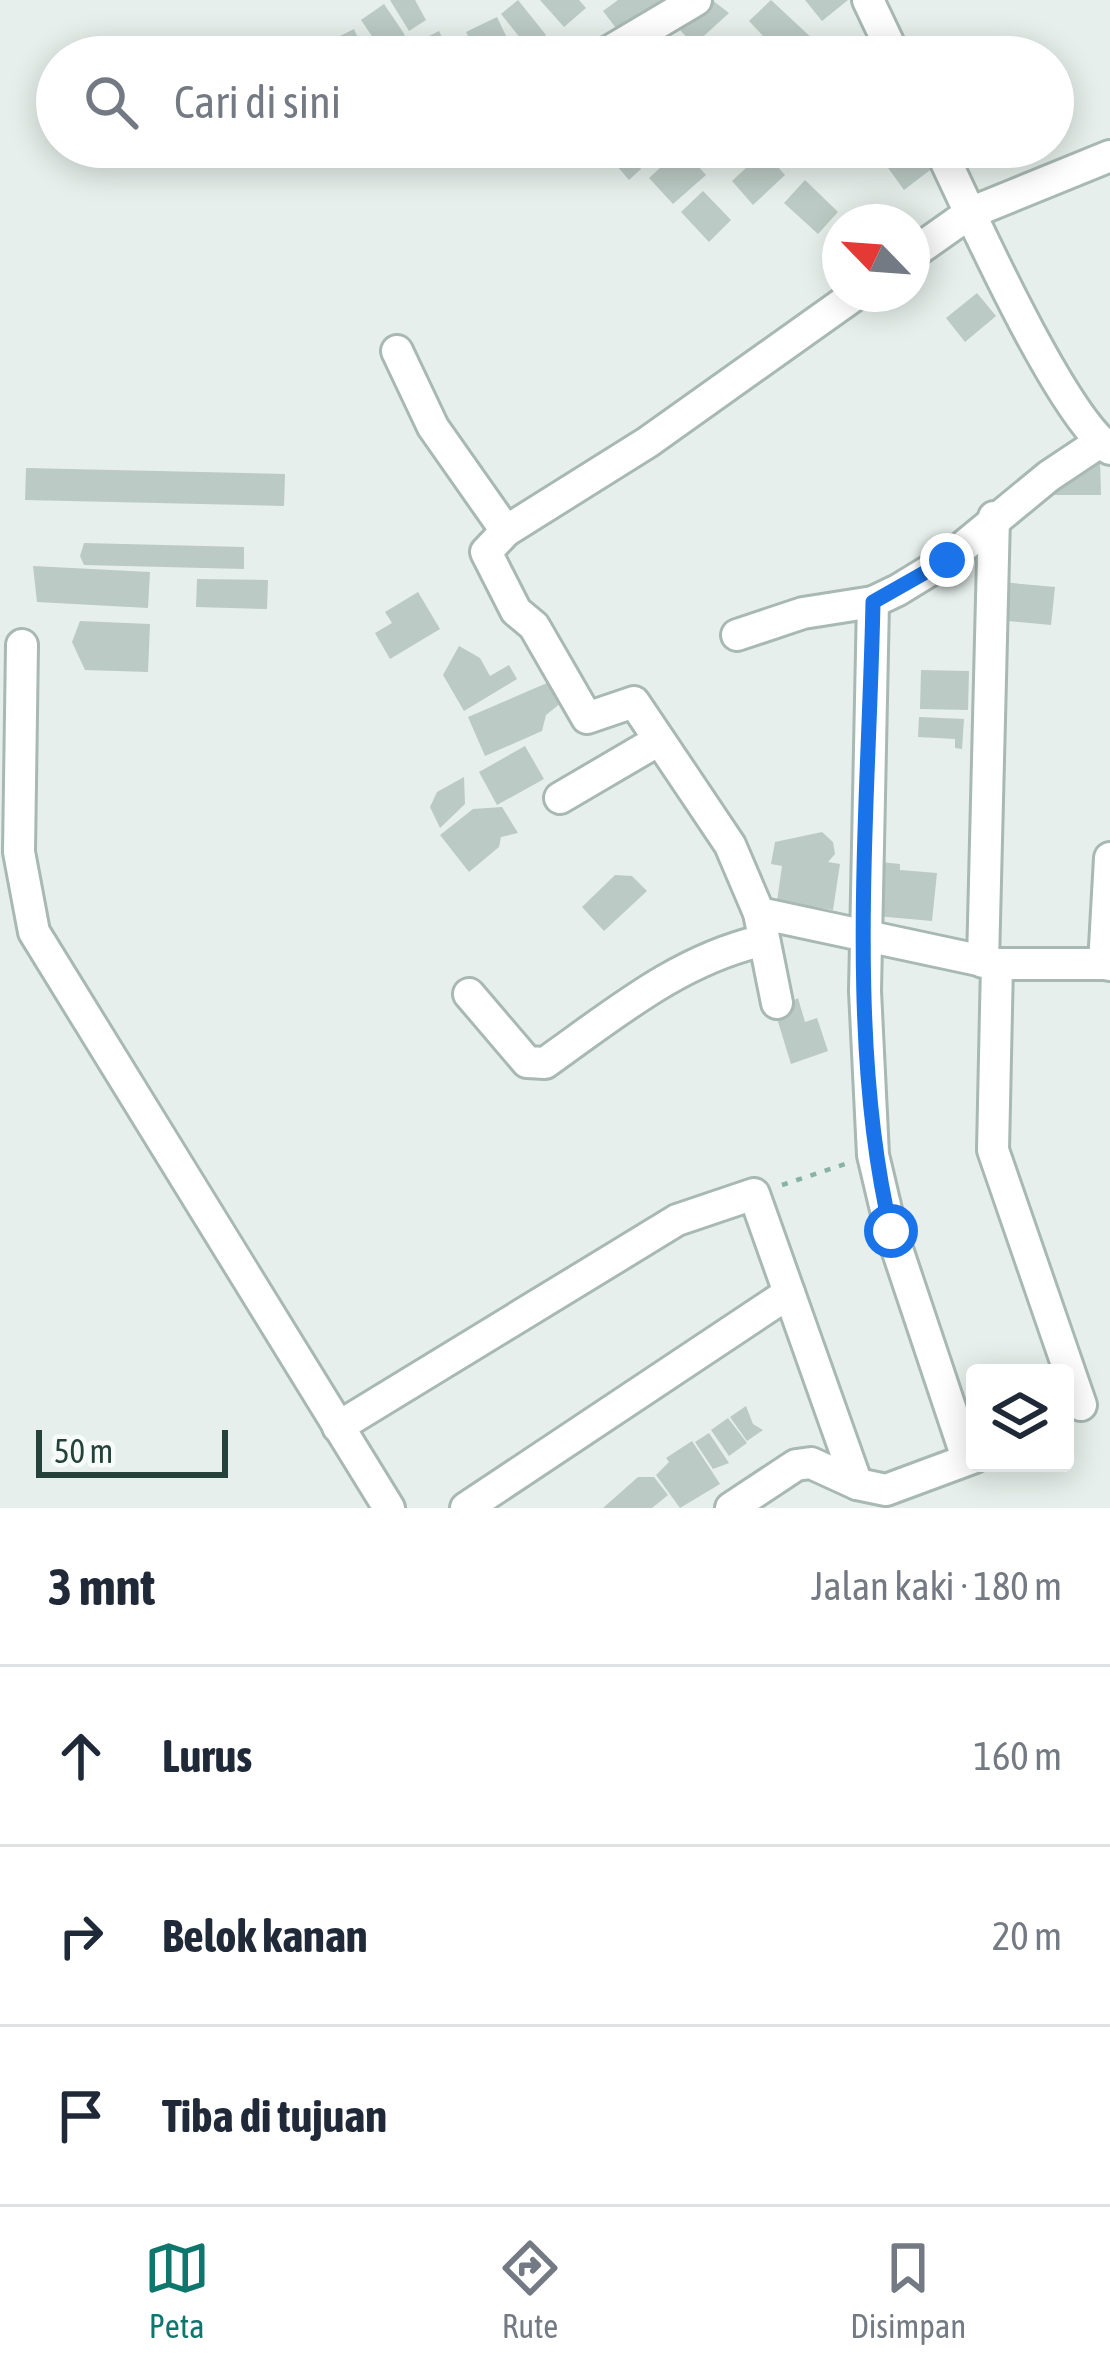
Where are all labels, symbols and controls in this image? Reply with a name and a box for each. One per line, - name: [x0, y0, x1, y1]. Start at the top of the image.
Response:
- search box: [36, 36, 1074, 168]
- icon: search: [78, 69, 144, 135]
- text: Cari di sini: [174, 76, 341, 128]
- north arrow: [822, 204, 930, 312]
- route end: [920, 533, 974, 587]
- route start: [864, 1204, 918, 1258]
- map controls: [966, 1364, 1074, 1472]
- button: layers: [966, 1364, 1074, 1472]
- scale bar: [36, 1424, 228, 1477]
- text: 50 m: [54, 1432, 113, 1470]
- text: 3 mnt: [48, 1557, 155, 1616]
- text: Jalan kaki · 180 m: [811, 1564, 1062, 1608]
- icon: ahead: [48, 1723, 114, 1789]
- text: Lurus: [162, 1730, 252, 1782]
- text: 160 m: [974, 1734, 1062, 1778]
- icon: right: [48, 1903, 114, 1969]
- text: Belok kanan: [162, 1910, 368, 1962]
- text: 20 m: [992, 1914, 1062, 1958]
- icon: arrive: [48, 2083, 114, 2149]
- text: Tiba di tujuan: [162, 2090, 387, 2142]
- tab: Peta: [144, 2235, 210, 2345]
- tab: Rute: [497, 2235, 563, 2345]
- tab: Disimpan: [850, 2235, 966, 2345]

